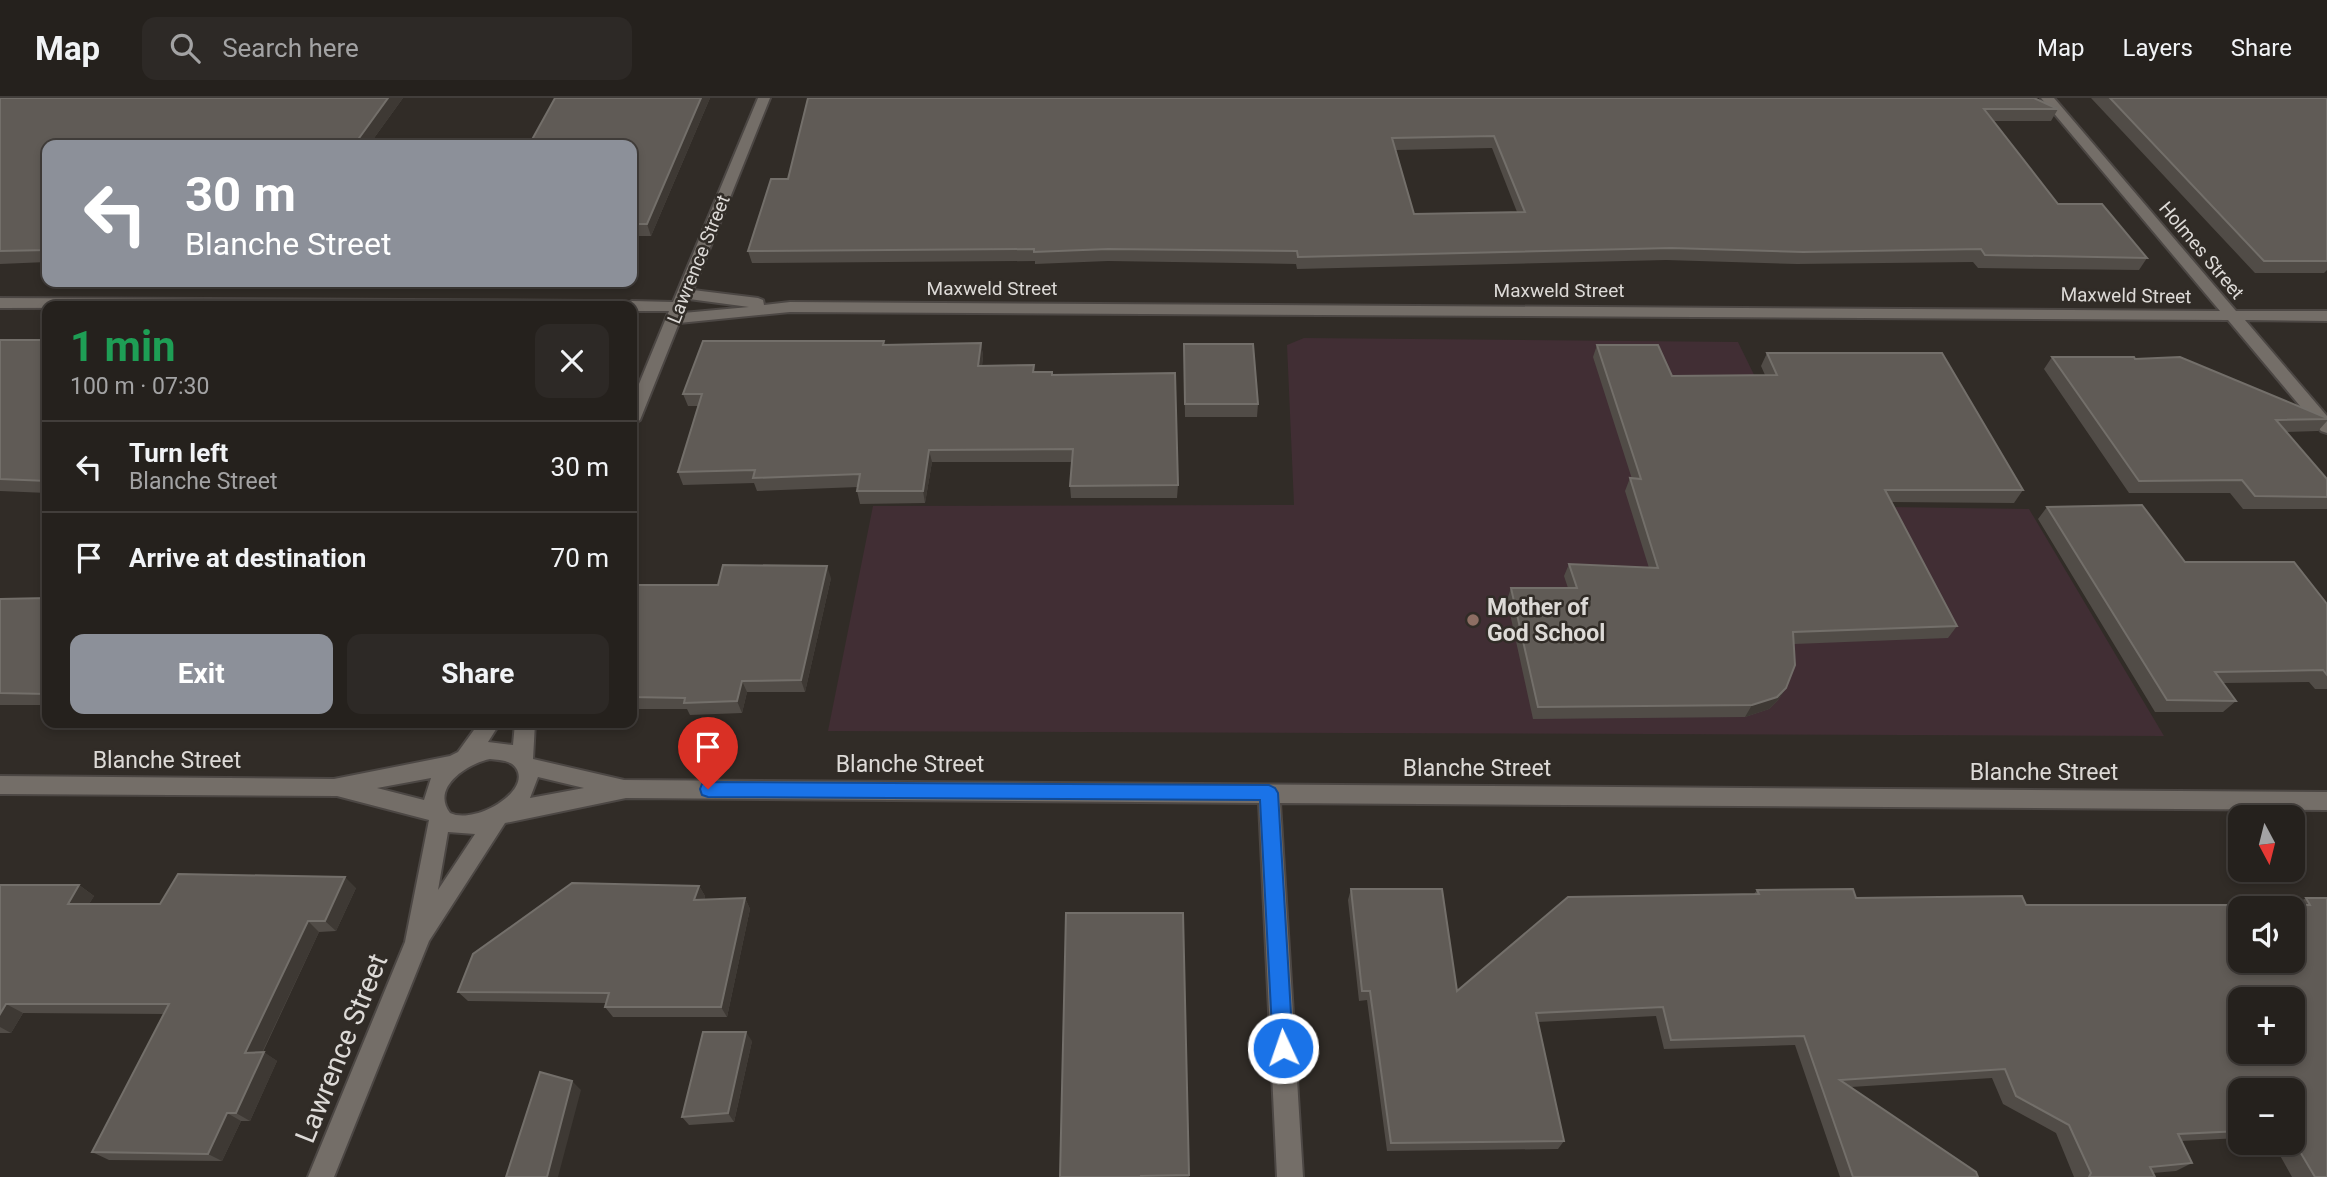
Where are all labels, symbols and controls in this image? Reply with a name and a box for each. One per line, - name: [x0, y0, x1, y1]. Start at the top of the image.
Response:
- search box: [142, 17, 632, 80]
- text: Map: [35, 29, 100, 68]
- icon: search: [166, 29, 204, 67]
- text: Search here: [222, 33, 359, 63]
- text: Map: [2037, 34, 2085, 62]
- text: Layers: [2123, 34, 2193, 62]
- text: Share: [2231, 34, 2292, 62]
- text: 30 m: [185, 166, 296, 223]
- icon: left: [70, 168, 161, 259]
- street label: Lawrence Street: [662, 192, 735, 327]
- street label: Holmes Street: [2154, 197, 2249, 304]
- text: Blanche Street: [185, 225, 392, 263]
- street label: Maxweld Street: [927, 277, 1057, 300]
- street label: Maxweld Street: [1494, 279, 1624, 302]
- street label: Maxweld Street: [2060, 283, 2192, 308]
- text: 1 min: [70, 322, 176, 371]
- button: close: [535, 324, 609, 398]
- text: 100 m · 07:30: [70, 373, 209, 400]
- text: Turn left: [129, 438, 228, 468]
- icon: left: [70, 448, 108, 486]
- text: 30 m: [551, 452, 609, 482]
- text: Blanche Street: [129, 468, 277, 495]
- icon: arrive: [70, 539, 108, 577]
- text: Arrive at destination: [129, 543, 366, 573]
- text: 70 m: [551, 543, 609, 573]
- place label: Mother of God School: [1487, 594, 1605, 647]
- marker: Mother of God School: [1465, 612, 1481, 628]
- button: Exit: [70, 634, 333, 714]
- button: Share: [347, 634, 609, 714]
- pin: [678, 717, 738, 789]
- icon: arrive: [689, 728, 727, 766]
- street label: Blanche Street: [93, 747, 241, 774]
- street label: Blanche Street: [836, 751, 984, 778]
- street label: Blanche Street: [1403, 755, 1551, 782]
- street label: Blanche Street: [1970, 759, 2118, 786]
- north arrow: [2228, 805, 2305, 882]
- map controls: [2228, 805, 2305, 1155]
- button: sound: [2228, 896, 2305, 973]
- street label: Lawrence Street: [288, 949, 394, 1148]
- button: +: [2228, 987, 2305, 1064]
- position arrow: [1246, 1011, 1320, 1085]
- button: −: [2228, 1078, 2305, 1155]

